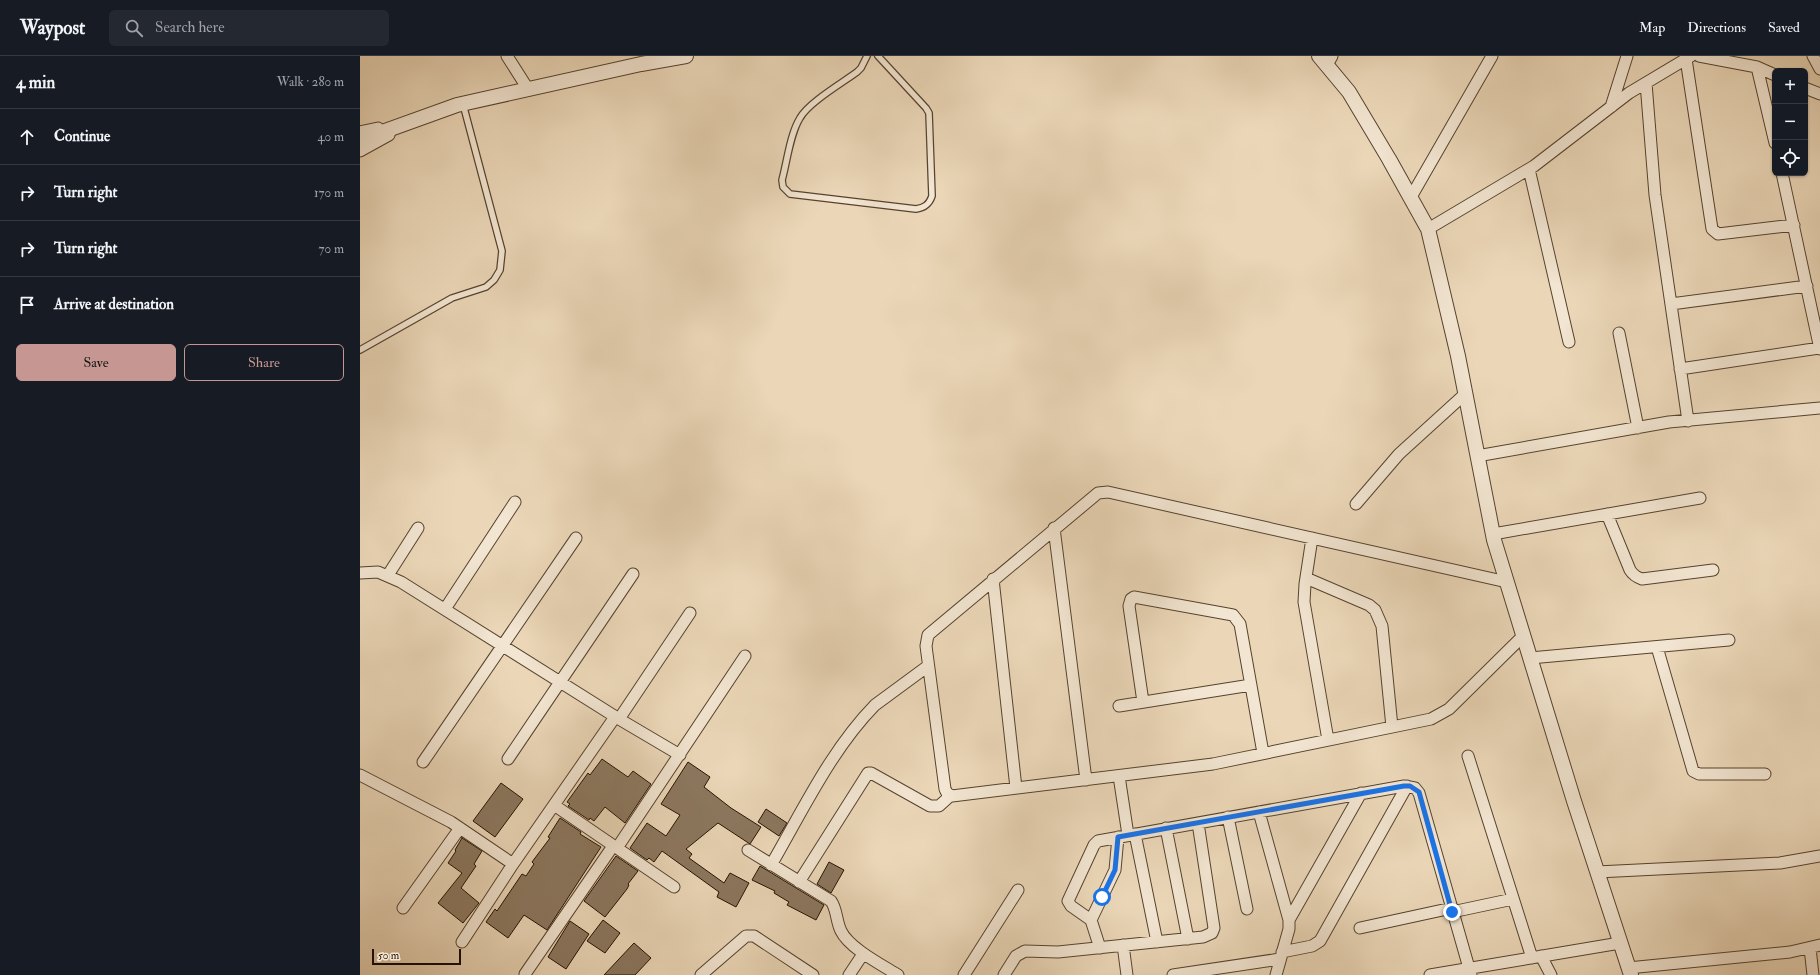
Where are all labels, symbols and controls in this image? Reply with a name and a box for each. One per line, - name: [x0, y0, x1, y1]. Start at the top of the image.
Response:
- search box: [109, 10, 389, 46]
- text: Waypost: [20, 16, 85, 40]
- icon: search: [123, 17, 145, 39]
- text: Search here: [155, 18, 224, 37]
- text: Map: [1639, 19, 1665, 36]
- text: Directions: [1687, 19, 1746, 36]
- text: Saved: [1768, 19, 1800, 36]
- map controls: [1772, 68, 1808, 176]
- button: +: [1772, 68, 1808, 104]
- text: 4 min: [16, 72, 55, 93]
- text: Walk · 280 m: [277, 74, 344, 90]
- button: −: [1772, 104, 1808, 140]
- icon: ahead: [16, 126, 38, 148]
- text: Continue: [54, 127, 110, 146]
- text: 40 m: [318, 129, 344, 145]
- button: locate: [1772, 140, 1808, 176]
- icon: right: [16, 182, 38, 204]
- text: Turn right: [54, 183, 117, 202]
- text: 170 m: [314, 185, 344, 201]
- icon: right: [16, 238, 38, 260]
- text: Turn right: [54, 239, 117, 258]
- text: 70 m: [319, 241, 344, 257]
- icon: arrive: [16, 294, 38, 316]
- text: Arrive at destination: [54, 295, 174, 314]
- button: Save: [16, 344, 176, 381]
- button: Share: [184, 344, 344, 381]
- route start: [1093, 888, 1111, 906]
- route end: [1443, 903, 1461, 921]
- scale bar: [372, 947, 461, 966]
- text: 50 m: [378, 949, 399, 962]

